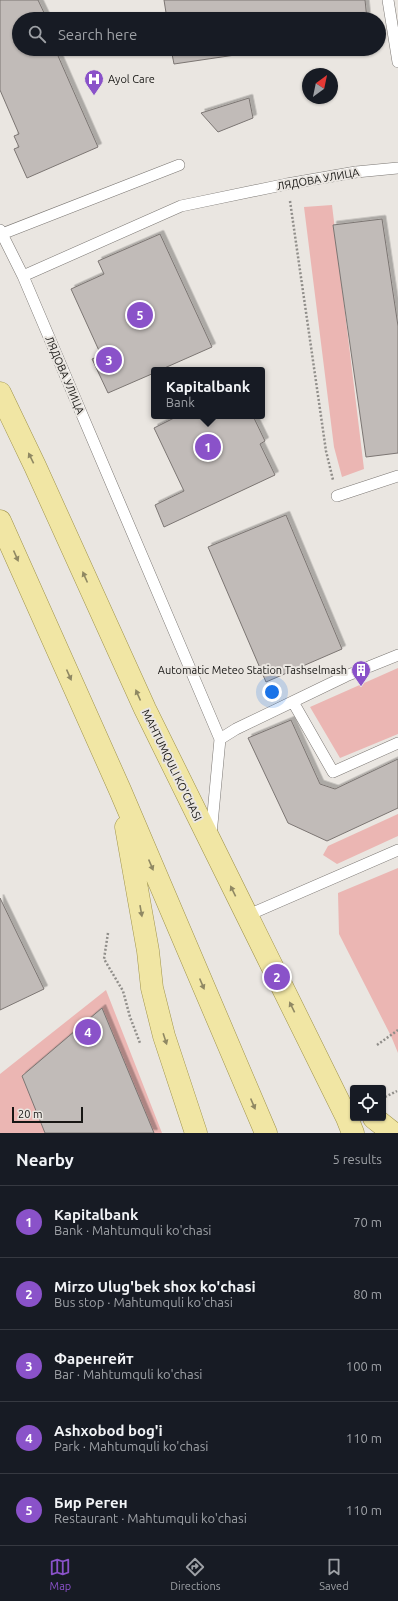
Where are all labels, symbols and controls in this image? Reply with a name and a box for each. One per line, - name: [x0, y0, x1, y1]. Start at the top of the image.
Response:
- search box: [12, 12, 386, 56]
- icon: search: [26, 23, 48, 45]
- text: Search here: [58, 26, 137, 43]
- hospital icon: Ayol Care: [83, 68, 105, 96]
- north arrow: [302, 68, 338, 104]
- place label: Ayol Care: [108, 73, 155, 85]
- street label: ЛЯДОВА УЛИЦА: [276, 166, 361, 192]
- pin: 5: [127, 300, 153, 330]
- street label: ЛЯДОВА УЛИЦА: [43, 334, 87, 417]
- pin: 3: [96, 345, 122, 375]
- popup: [151, 367, 265, 419]
- text: Kapitalbank: [166, 378, 250, 395]
- text: Bank: [166, 395, 195, 409]
- pin: 1: [195, 432, 221, 462]
- one-way arrow: [28, 453, 34, 464]
- one-way arrow: [13, 550, 19, 562]
- one-way arrow: [82, 571, 88, 582]
- building icon: Automatic Meteo Station Tashselmash: [350, 659, 372, 687]
- place label: Automatic Meteo Station Tashselmash: [158, 664, 347, 676]
- one-way arrow: [66, 669, 72, 680]
- your location: [262, 682, 282, 702]
- one-way arrow: [135, 689, 141, 701]
- street label: MAHTUMQULI KO'CHASI: [140, 707, 204, 823]
- one-way arrow: [149, 859, 155, 871]
- one-way arrow: [230, 885, 237, 897]
- one-way arrow: [138, 905, 144, 917]
- pin: 2: [264, 962, 290, 992]
- one-way arrow: [200, 979, 206, 991]
- one-way arrow: [289, 1001, 295, 1013]
- pin: 4: [75, 1017, 101, 1047]
- one-way arrow: [162, 1033, 168, 1045]
- map controls: [350, 1085, 386, 1121]
- button: locate: [350, 1085, 386, 1121]
- one-way arrow: [251, 1098, 257, 1110]
- scale bar: [12, 1105, 83, 1124]
- text: 20 m: [18, 1108, 42, 1120]
- text: Nearby: [16, 1150, 74, 1169]
- text: 5 results: [332, 1152, 382, 1166]
- text: Kapitalbank: [54, 1206, 138, 1223]
- text: 1: [25, 1215, 33, 1229]
- text: 70 m: [353, 1215, 382, 1229]
- text: Bank · Mahtumquli ko'chasi: [54, 1223, 212, 1237]
- text: Mirzo Ulug'bek shox ko'chasi: [54, 1278, 256, 1295]
- text: 2: [25, 1287, 33, 1301]
- text: 80 m: [353, 1287, 382, 1301]
- text: Bus stop · Mahtumquli ko'chasi: [54, 1295, 233, 1309]
- text: Фаренгейт: [54, 1350, 134, 1367]
- text: 3: [25, 1359, 33, 1373]
- text: 100 m: [346, 1359, 382, 1373]
- text: Bar · Mahtumquli ko'chasi: [54, 1367, 202, 1381]
- text: Ashxobod bog'i: [54, 1422, 163, 1439]
- text: 4: [25, 1431, 33, 1445]
- text: 110 m: [346, 1431, 382, 1445]
- text: Park · Mahtumquli ko'chasi: [54, 1439, 208, 1453]
- text: Бир Реген: [54, 1494, 128, 1511]
- text: 5: [25, 1503, 33, 1517]
- text: 110 m: [346, 1503, 382, 1517]
- text: Restaurant · Mahtumquli ko'chasi: [54, 1511, 247, 1525]
- tab: Map: [49, 1556, 71, 1592]
- tab: Directions: [170, 1556, 221, 1592]
- tab: Saved: [319, 1556, 349, 1592]

